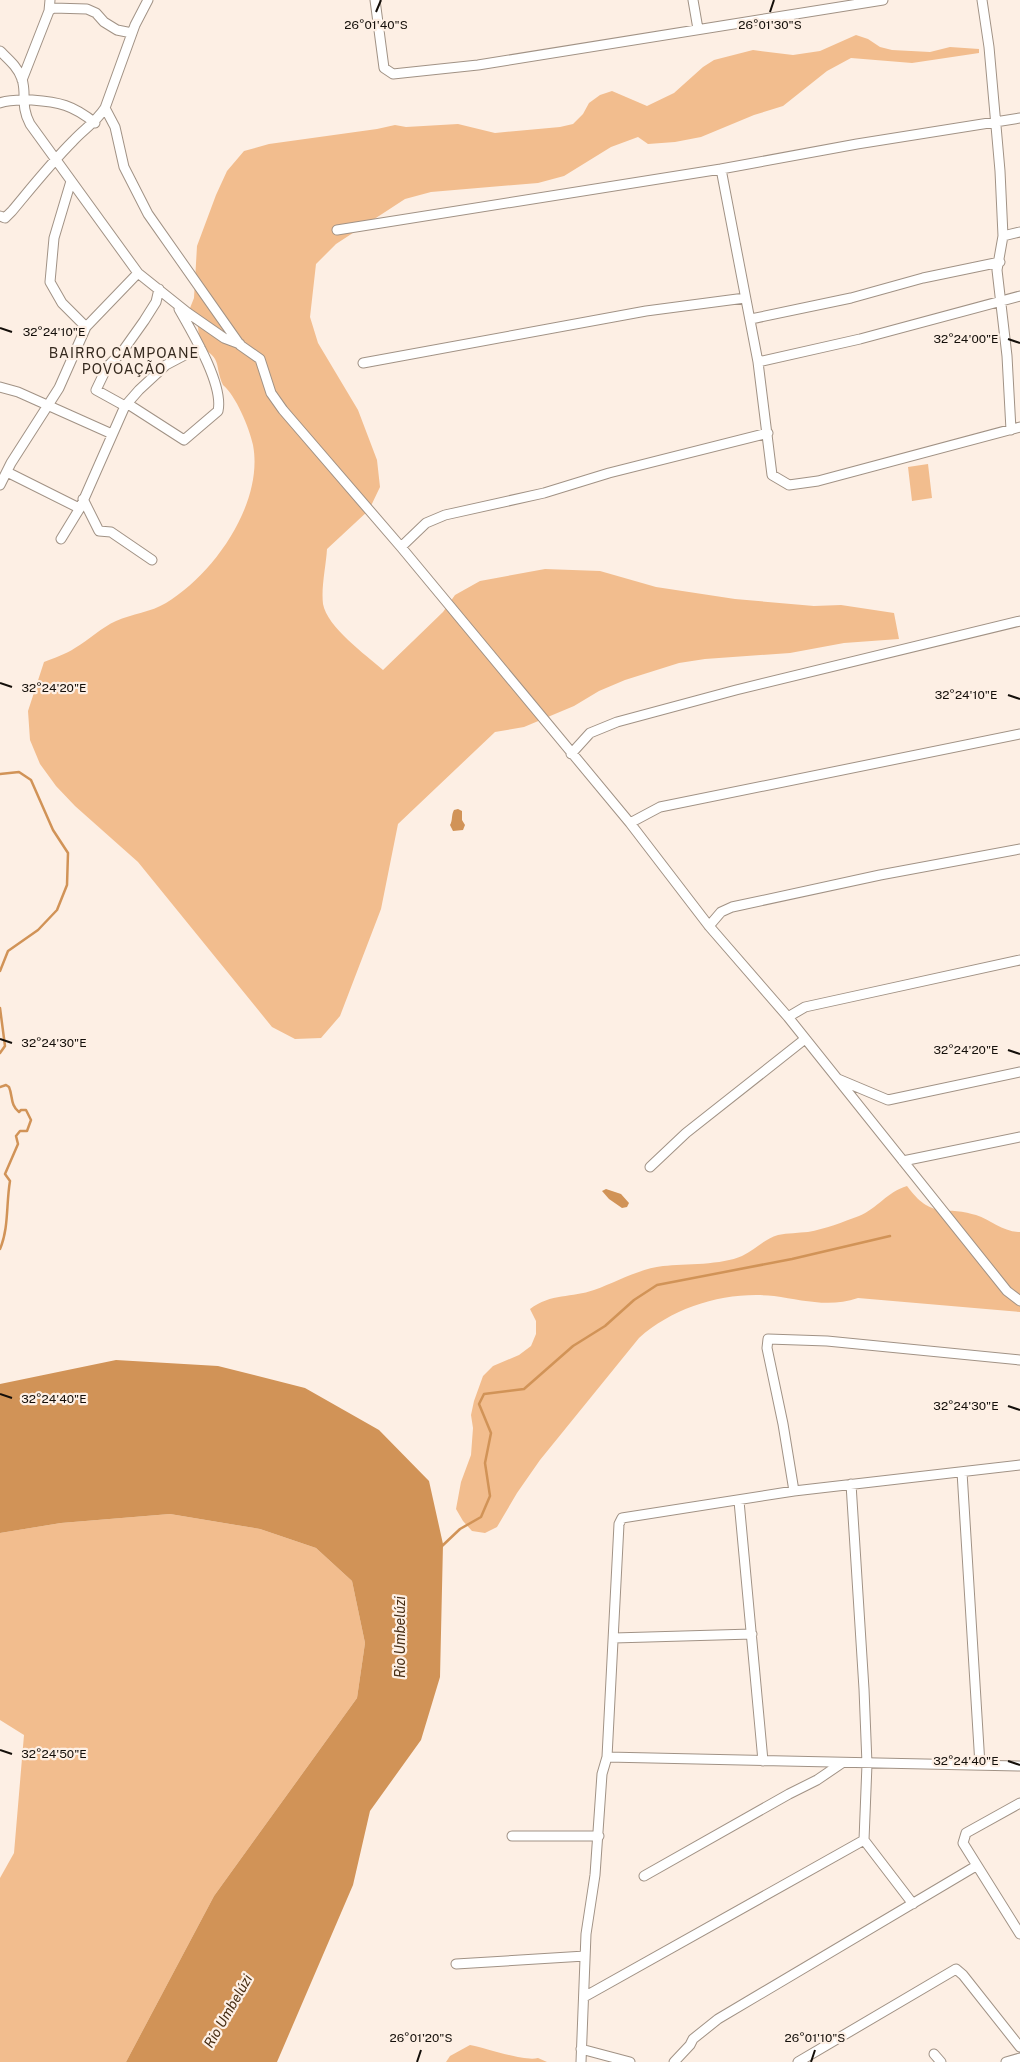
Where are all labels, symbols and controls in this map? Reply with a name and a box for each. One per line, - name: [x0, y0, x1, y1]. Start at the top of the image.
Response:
- text: 26°01'40"S: [344, 18, 408, 32]
- text: 26°01'30"S: [738, 18, 802, 32]
- text: 32°24'10"E: [23, 325, 85, 339]
- text: 32°24'00"E: [933, 332, 999, 346]
- district label: BAIRRO CAMPOANE POVOAÇÃO: [49, 345, 199, 377]
- text: 32°24'20"E: [22, 681, 87, 695]
- text: 32°24'10"E: [935, 688, 997, 702]
- text: 32°24'30"E: [21, 1036, 87, 1050]
- text: 32°24'20"E: [934, 1043, 999, 1057]
- text: 32°24'40"E: [21, 1392, 87, 1406]
- text: 32°24'30"E: [933, 1399, 999, 1413]
- water label: Rio Umbelúzi: [392, 1595, 408, 1678]
- text: 32°24'50"E: [21, 1747, 87, 1761]
- text: 32°24'40"E: [933, 1754, 999, 1768]
- water label: Rio Umbelúzi: [201, 1971, 256, 2050]
- text: 26°01'20"S: [389, 2031, 453, 2045]
- text: 26°01'10"S: [785, 2031, 845, 2045]

